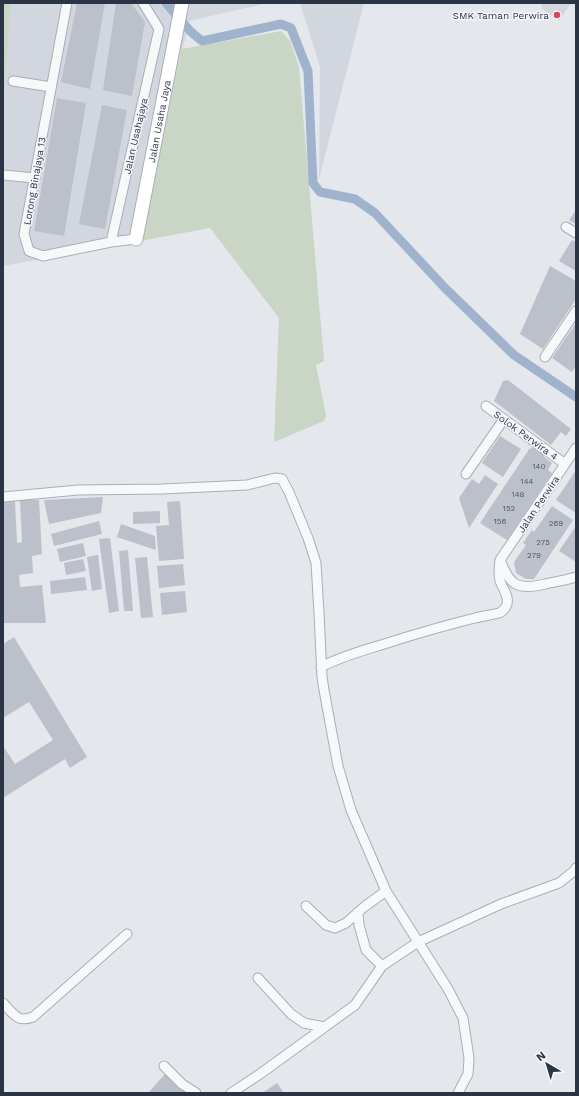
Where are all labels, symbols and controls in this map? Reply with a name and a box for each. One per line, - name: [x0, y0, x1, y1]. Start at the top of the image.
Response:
- place label: SMK Taman Perwira: [453, 10, 549, 21]
- marker: SMK Taman Perwira: [552, 10, 562, 20]
- street label: Jalan Usaha Jaya: [146, 79, 173, 164]
- street label: Jalan Usahajaya: [121, 97, 150, 175]
- street label: Lorong Binajaya 13: [21, 136, 48, 226]
- street label: Solok Perwira 4: [492, 409, 560, 462]
- house number: 140: [533, 462, 546, 471]
- street label: Jalan Perwira: [515, 474, 562, 535]
- house number: 144: [521, 477, 534, 486]
- house number: 148: [512, 490, 525, 499]
- house number: 152: [503, 504, 516, 513]
- house number: 156: [494, 517, 506, 526]
- house number: 269: [549, 519, 563, 528]
- house number: 275: [536, 538, 550, 547]
- house number: 279: [527, 551, 541, 560]
- north arrow: [527, 1044, 567, 1084]
- text: N: [534, 1049, 548, 1064]

